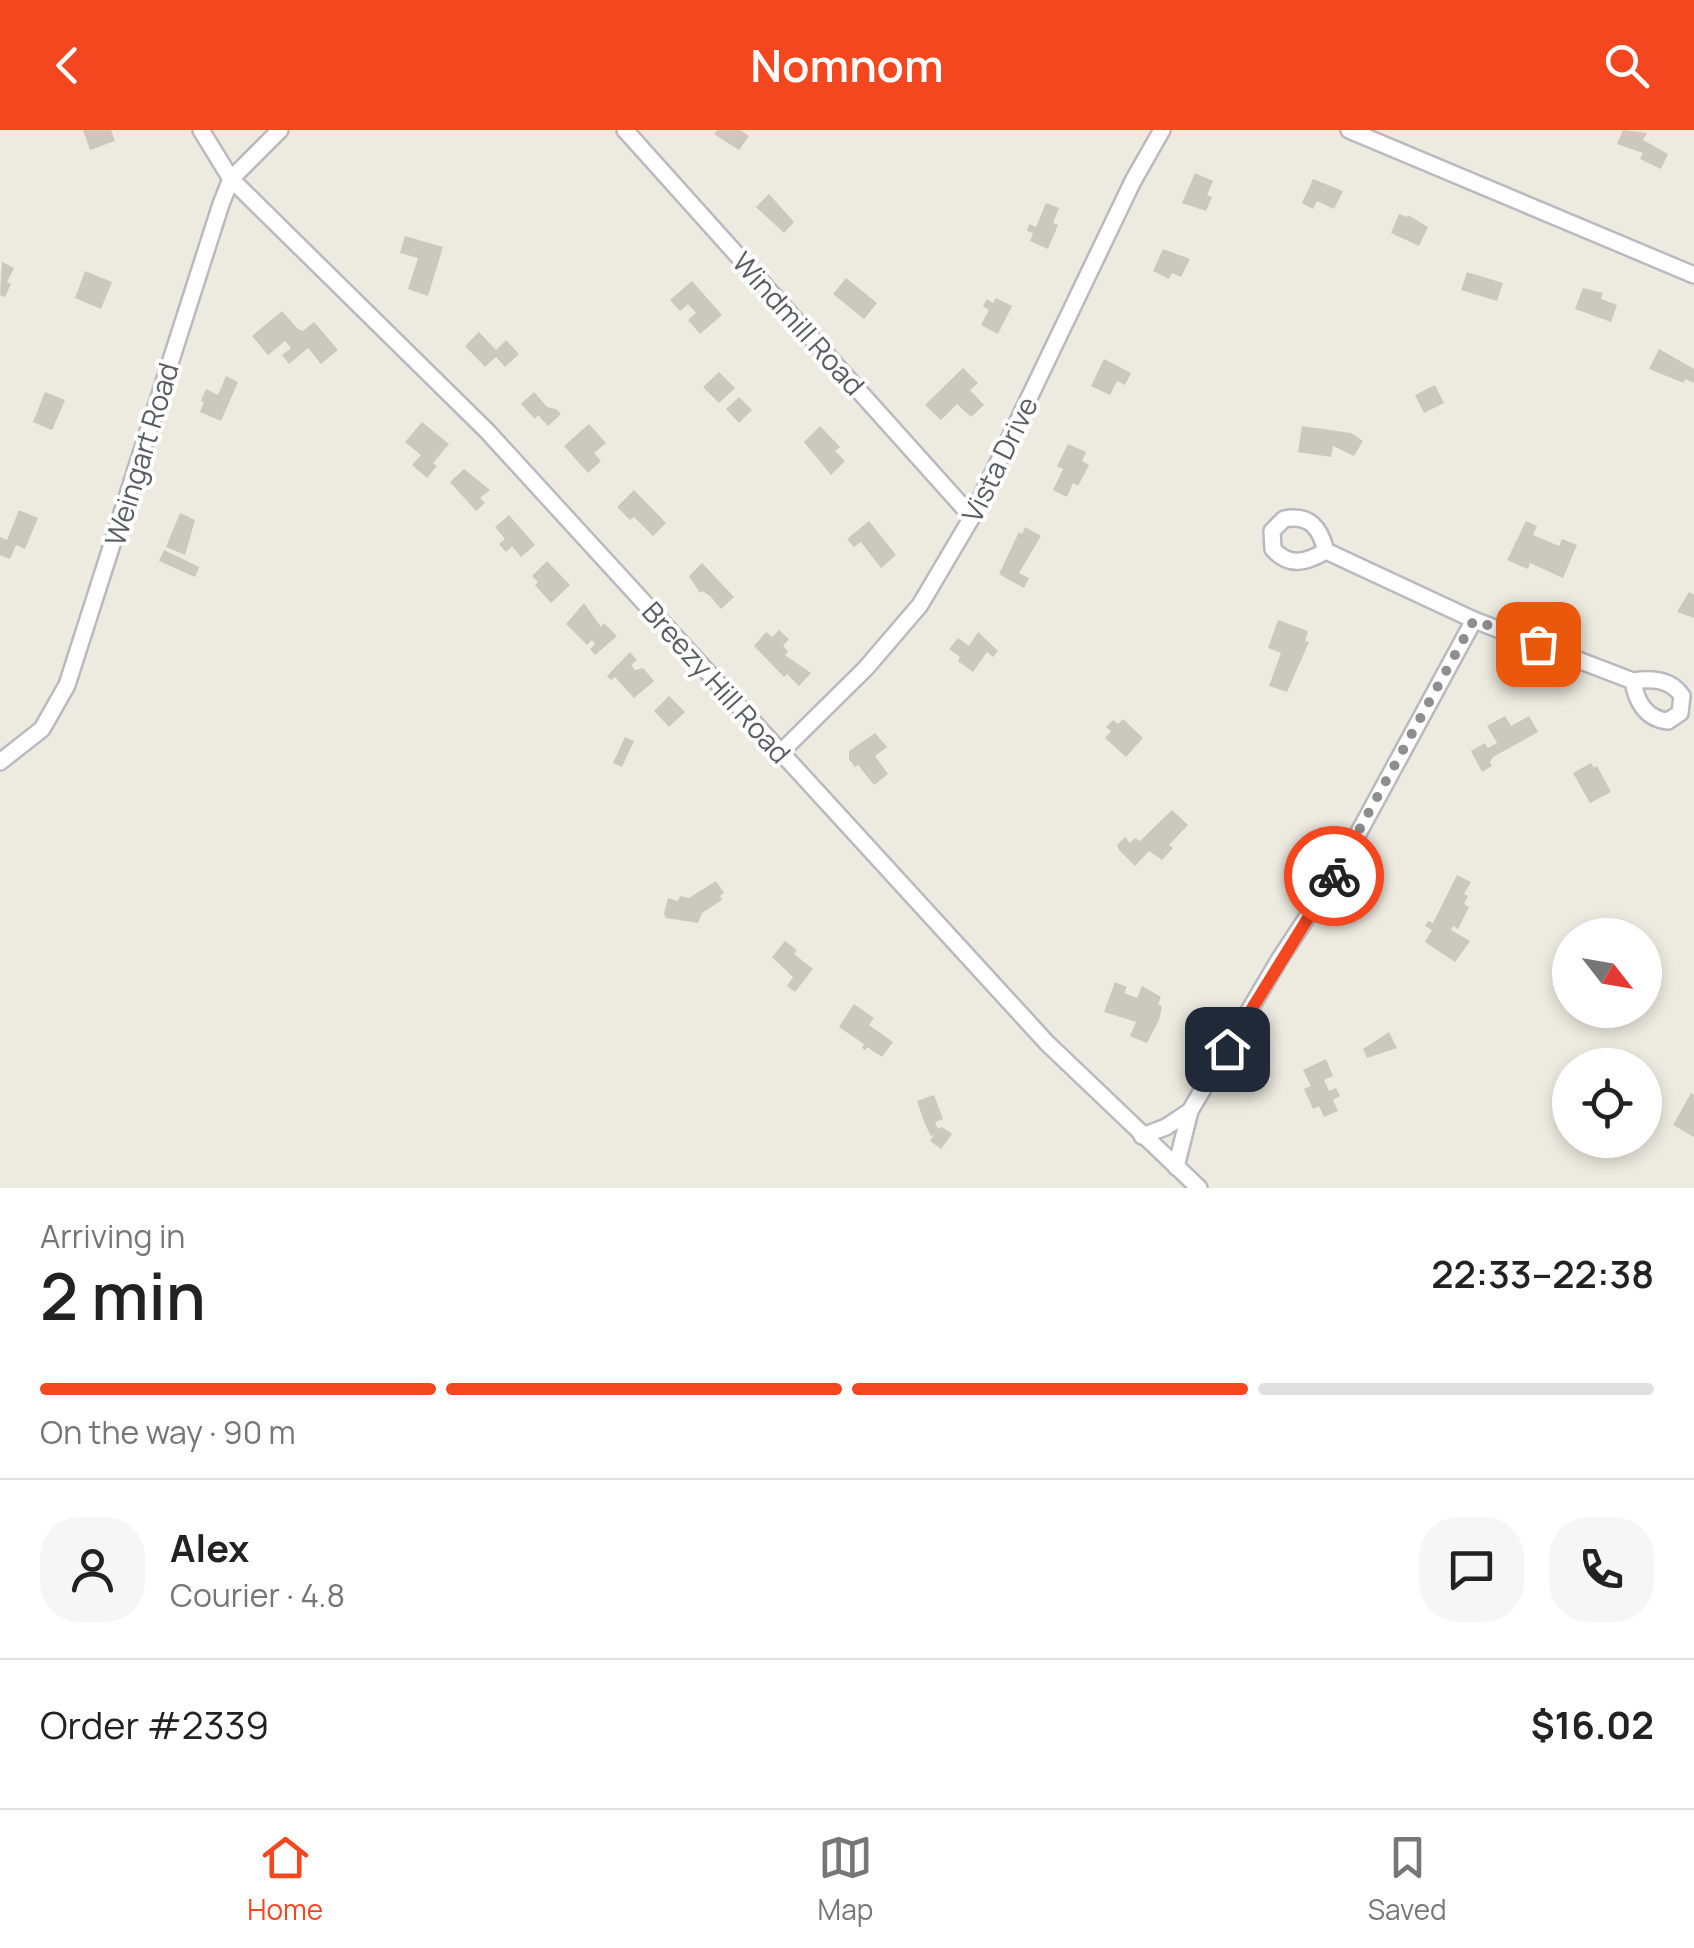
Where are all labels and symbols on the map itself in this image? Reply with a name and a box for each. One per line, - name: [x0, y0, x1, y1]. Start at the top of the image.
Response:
- street label: Windmill Road: [724, 243, 874, 403]
- street label: Weingart Road: [95, 358, 187, 550]
- street label: Vista Drive: [952, 390, 1046, 528]
- street label: Breezy Hill Road: [634, 593, 800, 771]
- pin: [1496, 602, 1581, 687]
- courier: [1284, 826, 1384, 926]
- north arrow: [1552, 918, 1662, 1028]
- pin: [1185, 1007, 1270, 1092]

